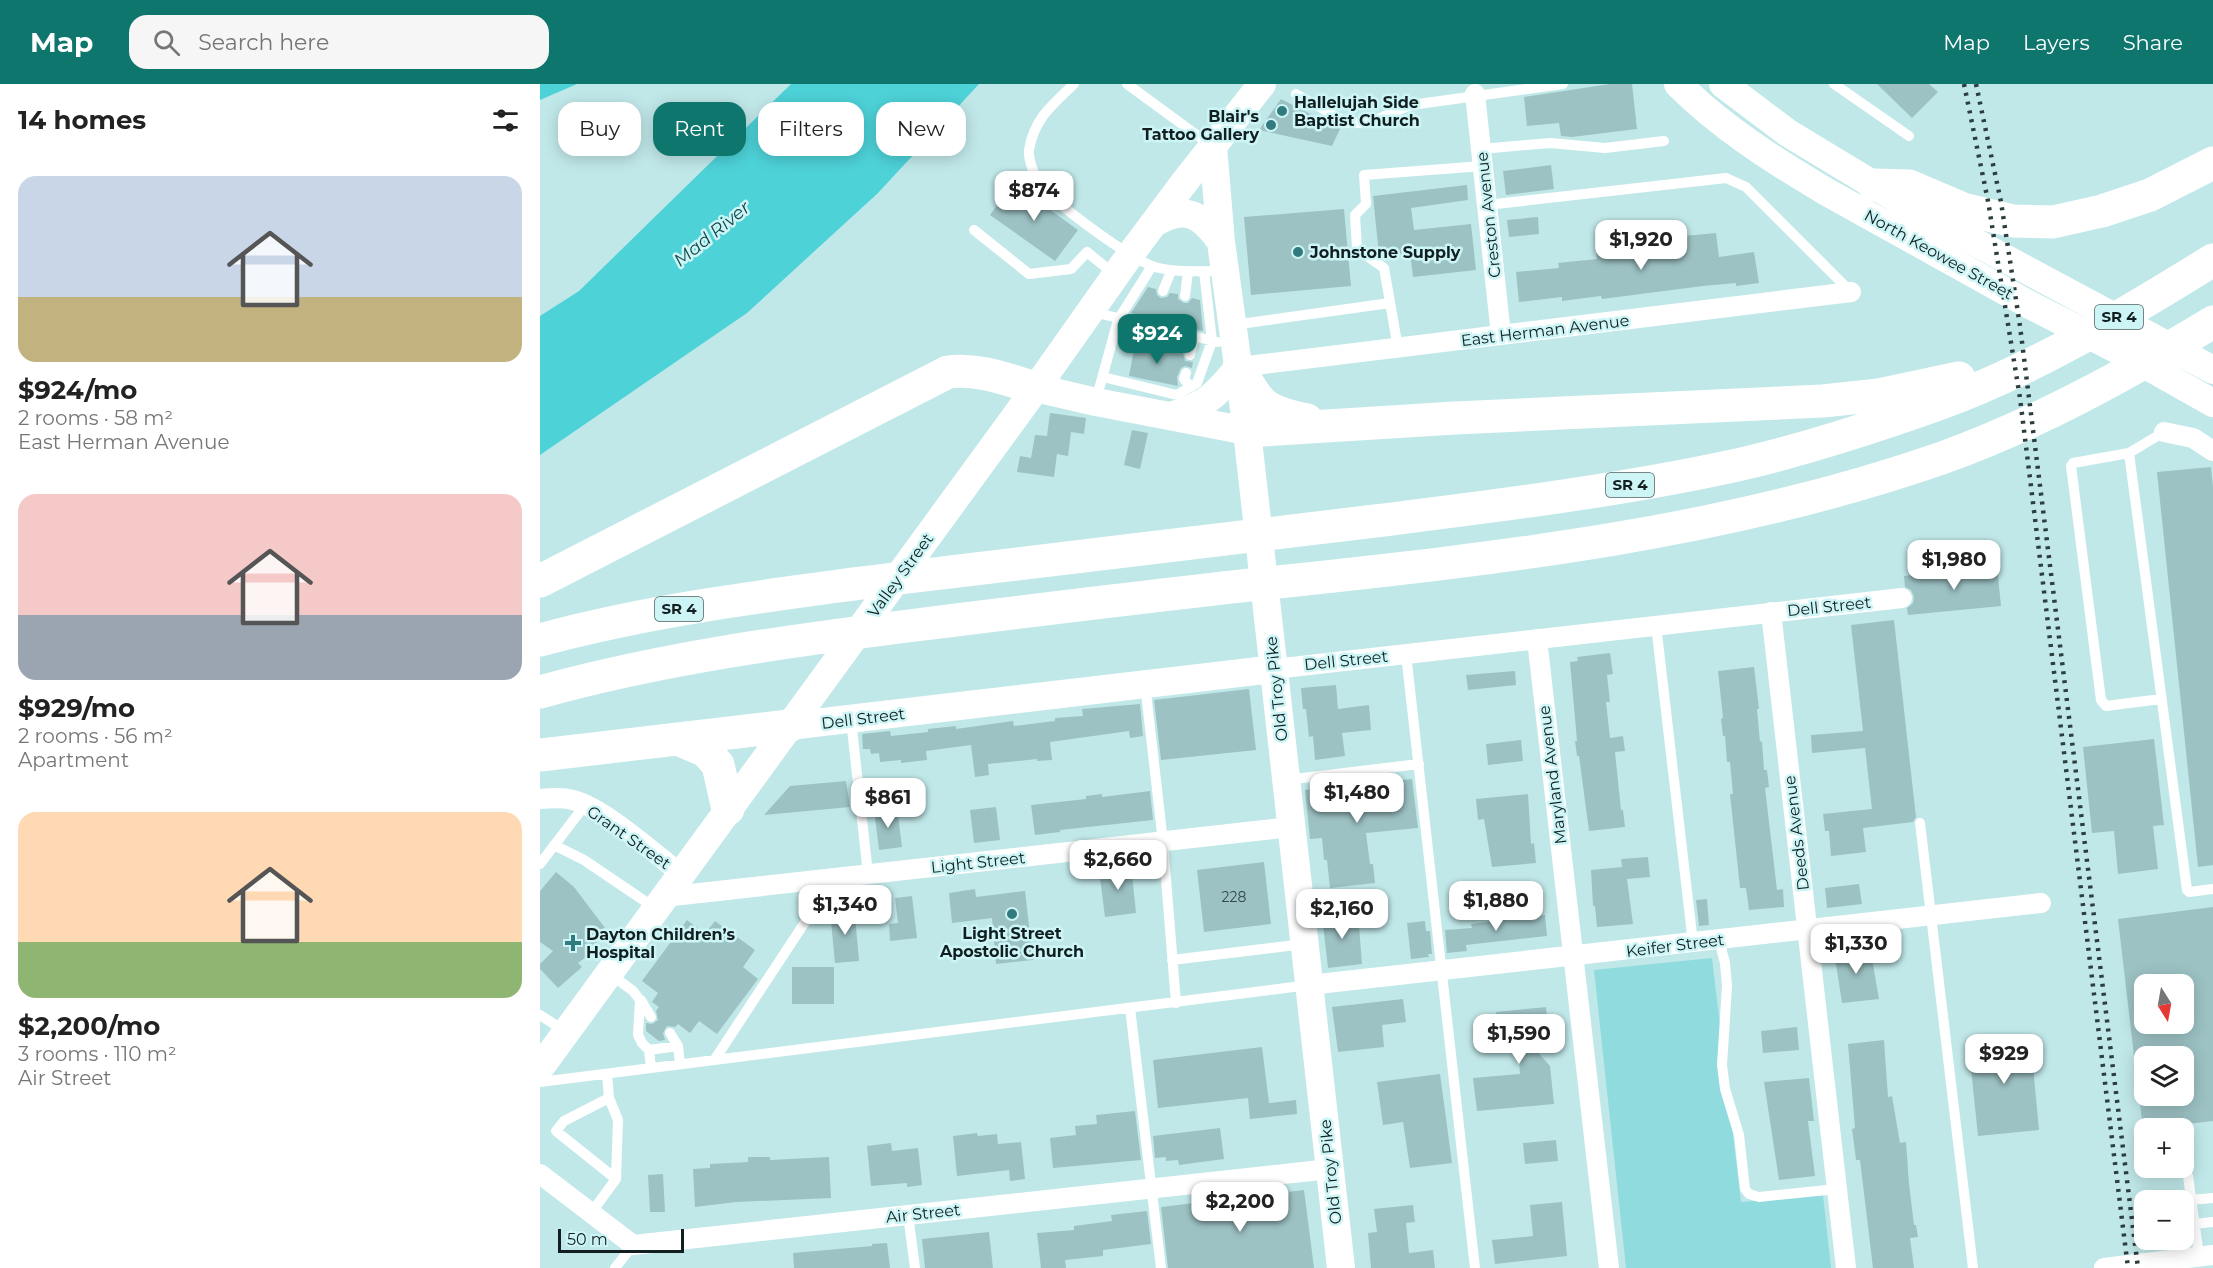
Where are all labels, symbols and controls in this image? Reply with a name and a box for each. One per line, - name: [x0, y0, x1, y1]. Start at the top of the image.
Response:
- search box: [129, 15, 549, 69]
- text: Map: [30, 25, 93, 59]
- icon: search: [150, 26, 183, 59]
- text: Search here: [198, 29, 329, 56]
- text: Map: [1943, 30, 1990, 55]
- text: Layers: [2023, 30, 2090, 55]
- text: Share: [2123, 30, 2183, 55]
- place label: Hallelujah Side Baptist Church: [1294, 93, 1420, 130]
- chip: Buy: [558, 102, 641, 156]
- chip: Rent: [653, 102, 746, 156]
- chip: Filters: [758, 102, 864, 156]
- chip: New: [876, 102, 966, 156]
- text: 14 homes: [18, 104, 146, 136]
- icon: filters: [489, 104, 522, 137]
- marker: Hallelujah Side Baptist Church: [1275, 104, 1289, 118]
- place label: Blair's Tattoo Gallery: [1142, 107, 1259, 144]
- marker: Blair's Tattoo Gallery: [1264, 118, 1278, 132]
- street label: Creston Avenue: [1472, 151, 1505, 279]
- pin: $874: [998, 171, 1070, 222]
- text: $874: [1009, 178, 1059, 202]
- water label: Mad River: [669, 196, 755, 271]
- street label: North Keowee Street: [1861, 206, 2017, 304]
- icon: home: [216, 215, 324, 323]
- pin: $1,920: [1592, 220, 1690, 271]
- text: $1,920: [1609, 227, 1673, 251]
- place label: Johnstone Supply: [1309, 243, 1461, 262]
- marker: Johnstone Supply: [1291, 245, 1305, 259]
- road number: SR 4: [2095, 305, 2143, 329]
- street label: East Herman Avenue: [1460, 311, 1630, 350]
- pin: $924: [1121, 314, 1193, 365]
- text: $924: [1132, 321, 1182, 345]
- text: $924/mo: [18, 374, 137, 406]
- text: 2 rooms · 58 m²: [18, 406, 173, 430]
- text: East Herman Avenue: [18, 430, 230, 454]
- road number: SR 4: [1606, 473, 1654, 497]
- street label: Valley Street: [864, 529, 938, 621]
- icon: home: [216, 533, 324, 641]
- pin: $1,980: [1905, 540, 2003, 591]
- text: $1,980: [1921, 547, 1987, 571]
- street label: Dell Street: [1786, 593, 1872, 620]
- road number: SR 4: [655, 597, 703, 621]
- street label: Old Troy Pike: [1262, 636, 1291, 742]
- street label: Dell Street: [1303, 647, 1389, 674]
- text: $929/mo: [18, 692, 135, 724]
- street label: Dell Street: [820, 704, 906, 733]
- street label: Maryland Avenue: [1535, 704, 1570, 845]
- text: 2 rooms · 56 m²: [18, 724, 173, 748]
- text: Apartment: [18, 748, 129, 772]
- pin: $1,480: [1308, 773, 1406, 824]
- street label: Deeds Avenue: [1780, 774, 1813, 892]
- pin: $861: [852, 778, 924, 829]
- text: $1,480: [1324, 780, 1390, 804]
- text: $861: [865, 785, 911, 809]
- street label: Grant Street: [583, 802, 674, 873]
- pin: $2,660: [1069, 840, 1167, 891]
- text: $2,660: [1084, 847, 1152, 871]
- street label: Light Street: [930, 848, 1027, 877]
- icon: home: [216, 851, 324, 959]
- pin: $1,880: [1447, 881, 1545, 932]
- pin: $1,340: [796, 885, 894, 936]
- house number: 228: [1222, 888, 1246, 906]
- text: $1,880: [1463, 888, 1529, 912]
- pin: $2,160: [1293, 889, 1391, 940]
- text: $1,340: [812, 892, 878, 916]
- text: $2,160: [1310, 896, 1374, 920]
- marker: Light Street Apostolic Church: [1005, 907, 1019, 921]
- place label: Light Street Apostolic Church: [939, 924, 1084, 961]
- pin: $1,330: [1807, 924, 1905, 975]
- place label: Dayton Children’s Hospital: [586, 925, 735, 962]
- street label: Keifer Street: [1625, 930, 1726, 961]
- text: $1,330: [1825, 931, 1888, 955]
- marker: Dayton Children’s Hospital: [564, 934, 582, 952]
- north arrow: [2134, 974, 2194, 1034]
- map controls: [2134, 974, 2194, 1250]
- text: $2,200/mo: [18, 1010, 160, 1042]
- pin: $1,590: [1470, 1014, 1568, 1065]
- text: $1,590: [1487, 1021, 1551, 1045]
- pin: $929: [1968, 1034, 2040, 1085]
- text: $929: [1979, 1041, 2029, 1065]
- text: 3 rooms · 110 m²: [18, 1042, 177, 1066]
- button: layers: [2134, 1046, 2194, 1106]
- text: Air Street: [18, 1066, 111, 1090]
- button: +: [2134, 1118, 2194, 1178]
- street label: Old Troy Pike: [1316, 1119, 1345, 1225]
- pin: $2,200: [1191, 1182, 1289, 1233]
- text: $2,200: [1205, 1189, 1275, 1213]
- button: −: [2134, 1190, 2194, 1250]
- street label: Air Street: [885, 1200, 962, 1227]
- scale bar: [558, 1226, 684, 1254]
- text: 50 m: [567, 1230, 608, 1249]

